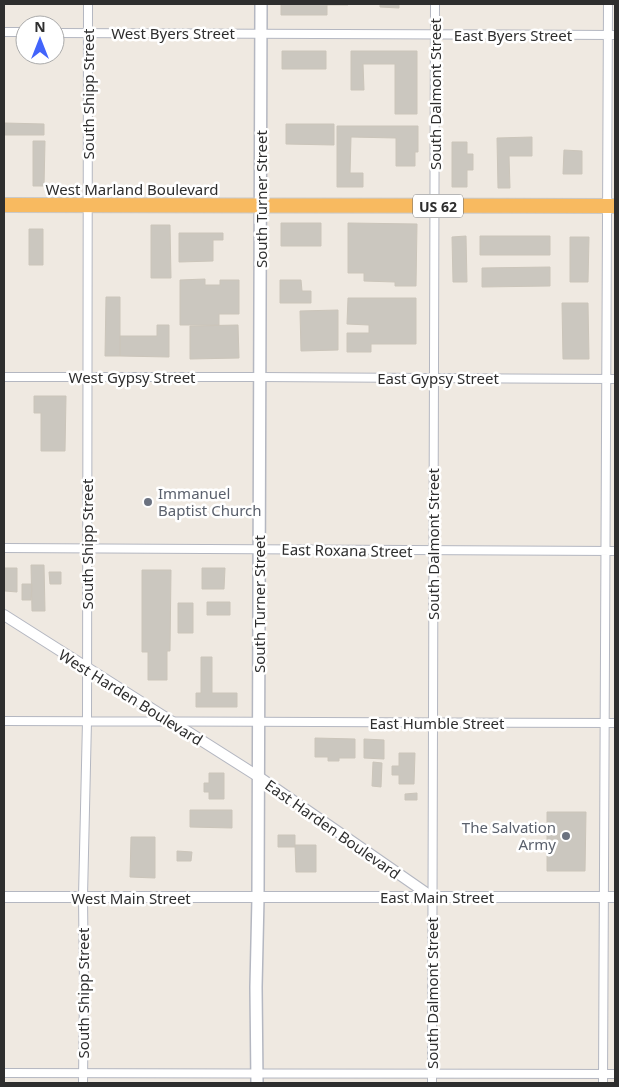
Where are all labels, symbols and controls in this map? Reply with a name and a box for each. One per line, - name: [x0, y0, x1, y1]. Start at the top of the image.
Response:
- north arrow: [15, 15, 65, 65]
- text: N: [34, 17, 46, 36]
- street label: South Dalmont Street: [425, 17, 445, 170]
- street label: West Byers Street: [111, 23, 235, 43]
- street label: East Byers Street: [454, 25, 573, 45]
- street label: South Shipp Street: [78, 28, 98, 159]
- street label: South Turner Street: [251, 129, 271, 268]
- street label: West Marland Boulevard: [46, 179, 218, 199]
- road number: US 62: [413, 195, 463, 218]
- street label: West Gypsy Street: [68, 367, 196, 387]
- street label: East Gypsy Street: [377, 368, 499, 388]
- street label: South Dalmont Street: [423, 467, 443, 620]
- street label: South Shipp Street: [77, 478, 97, 609]
- place label: Immanuel Baptist Church: [158, 483, 262, 520]
- marker: Immanuel Baptist Church: [142, 496, 154, 508]
- street label: South Turner Street: [249, 534, 269, 673]
- street label: East Roxana Street: [281, 539, 413, 561]
- street label: West Harden Boulevard: [55, 644, 207, 750]
- street label: East Humble Street: [369, 713, 505, 733]
- street label: East Harden Boulevard: [261, 775, 405, 883]
- place label: The Salvation Army: [462, 817, 556, 854]
- marker: The Salvation Army: [560, 830, 572, 842]
- street label: East Main Street: [380, 887, 495, 907]
- street label: West Main Street: [71, 888, 191, 908]
- street label: South Dalmont Street: [422, 916, 442, 1069]
- street label: South Shipp Street: [73, 927, 93, 1058]

